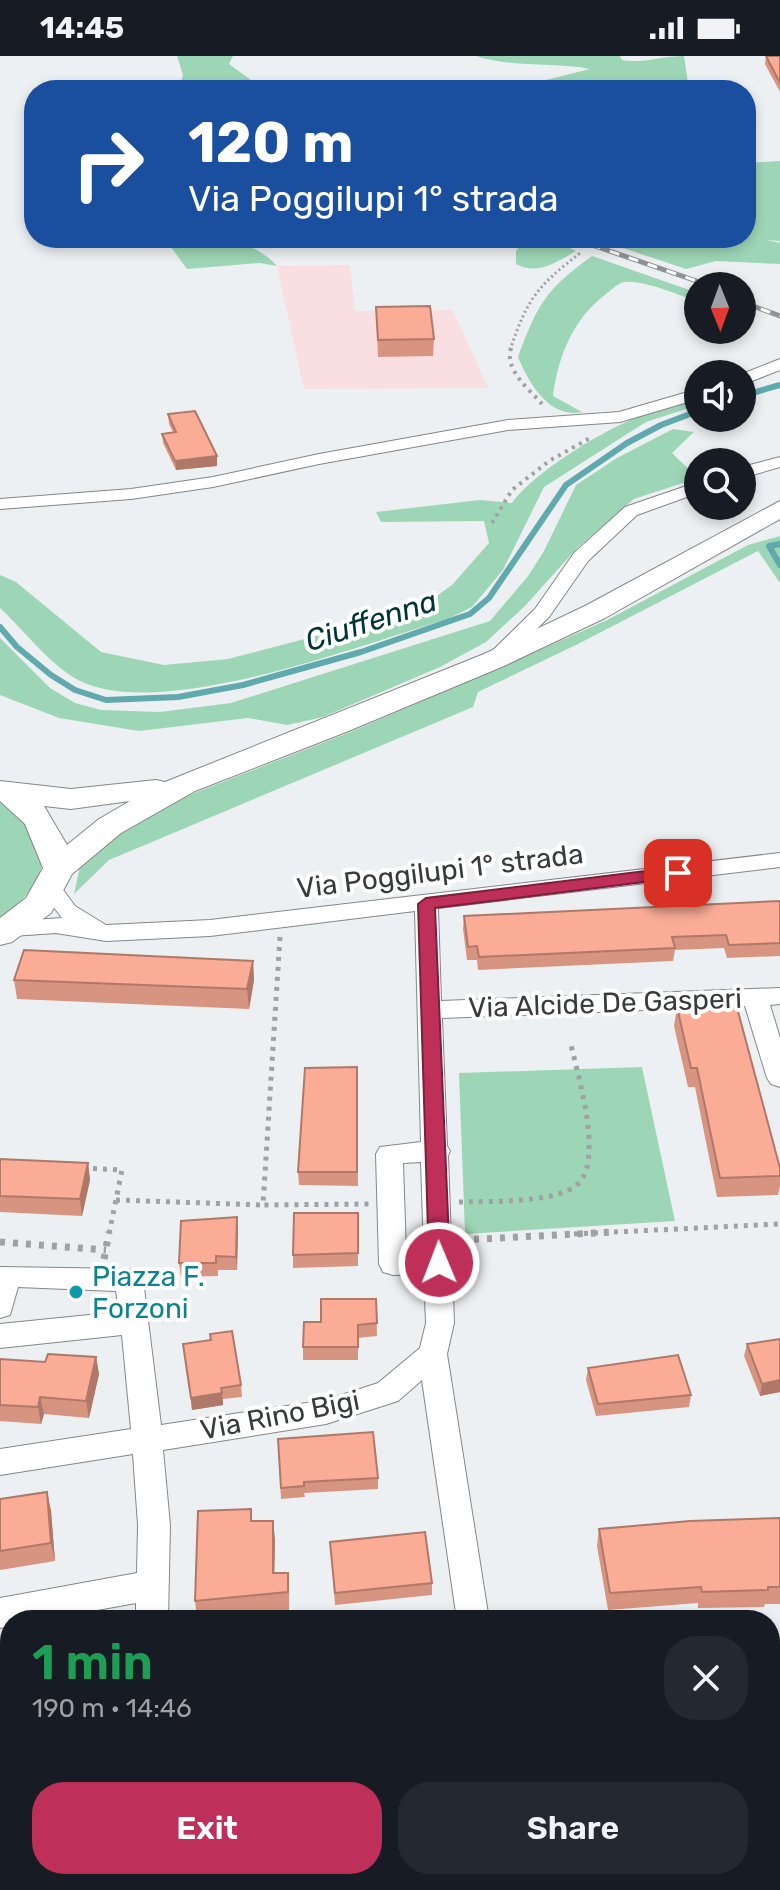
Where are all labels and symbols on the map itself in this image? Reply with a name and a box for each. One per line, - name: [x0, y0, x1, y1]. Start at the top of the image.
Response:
- north arrow: [684, 272, 756, 344]
- water label: Ciuffenna: [301, 583, 441, 659]
- street label: Via Poggilupi 1° strada: [295, 837, 585, 905]
- pin: [644, 839, 712, 907]
- street label: Via Alcide De Gasperi: [467, 982, 743, 1024]
- position arrow: [397, 1221, 481, 1305]
- place label: Piazza F. Forzoni: [92, 1260, 205, 1325]
- marker: Piazza F. Forzoni: [67, 1283, 85, 1301]
- street label: Via Rino Bigi: [198, 1383, 362, 1447]

